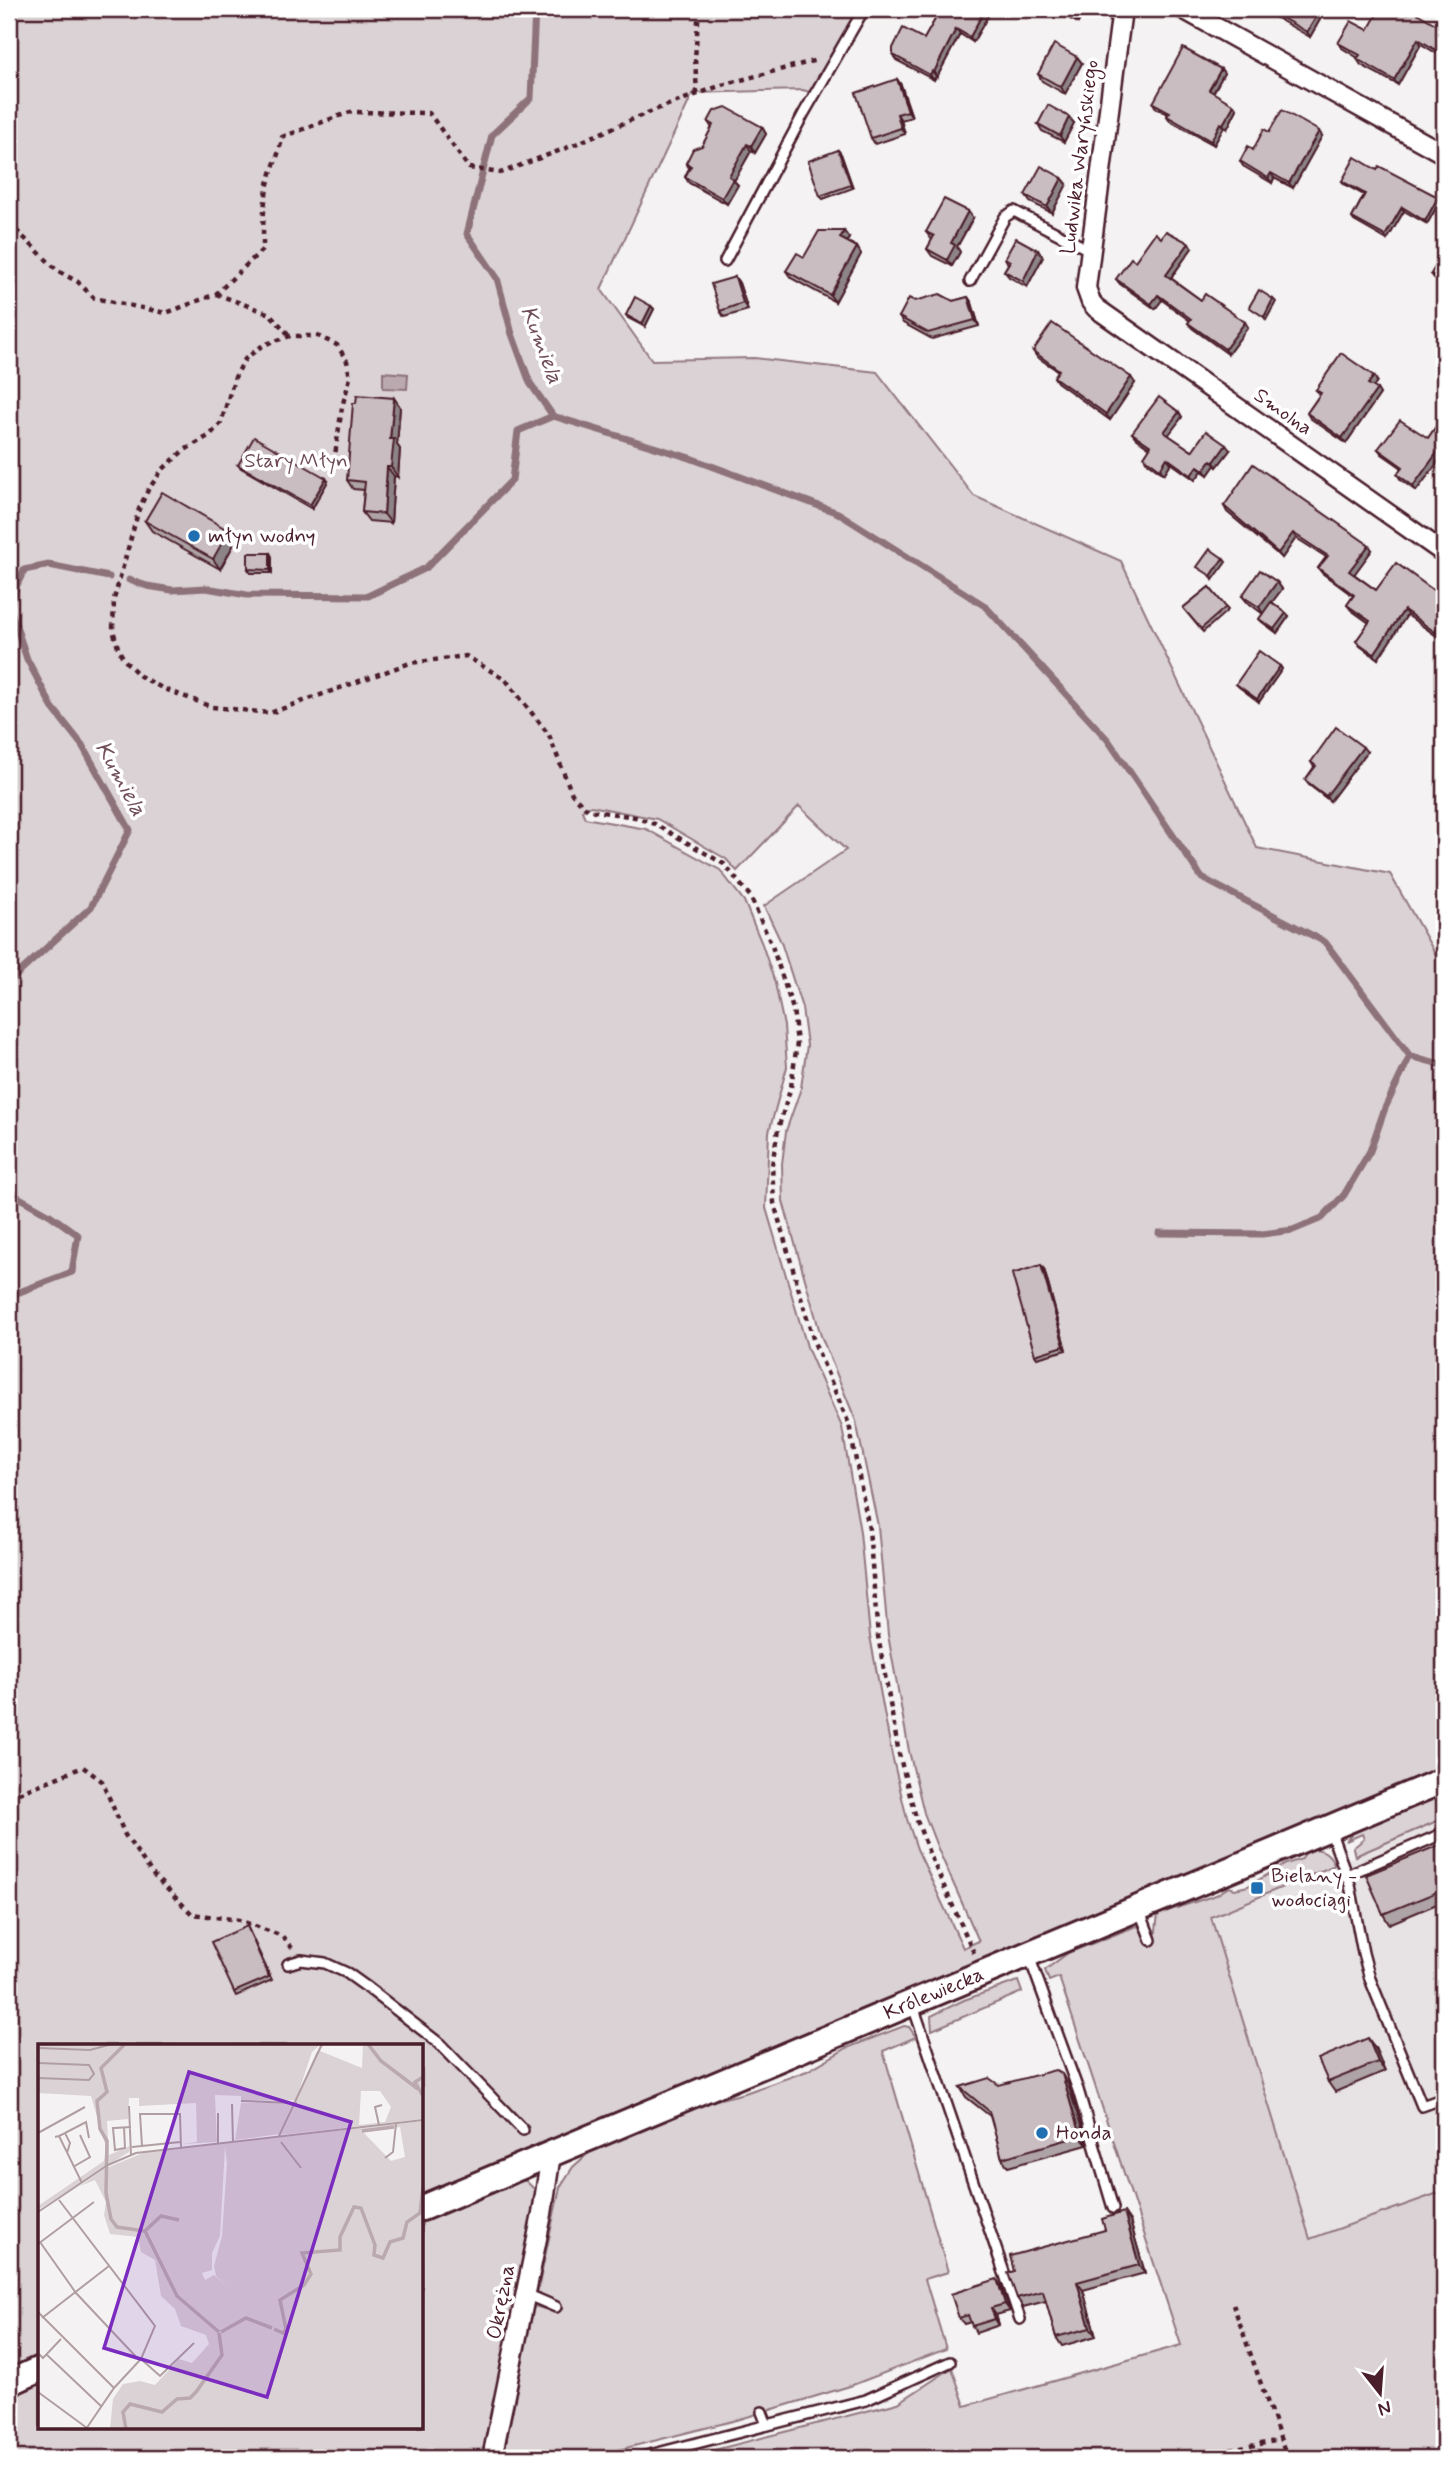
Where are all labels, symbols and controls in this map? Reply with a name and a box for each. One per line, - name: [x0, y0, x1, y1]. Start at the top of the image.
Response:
- street label: Ludwika Waryńskiego: [1054, 58, 1107, 256]
- water label: Kumiela: [512, 302, 570, 389]
- street label: Smolna: [1248, 382, 1318, 442]
- park label: Stary Młyn: [244, 447, 348, 475]
- place label: młyn wodny: [208, 522, 316, 550]
- marker: młyn wodny: [186, 528, 202, 544]
- water label: Kumiela: [87, 736, 153, 822]
- place label: Bielany - wodociągi: [1271, 1862, 1358, 1914]
- marker: Bielany - wodociągi: [1249, 1880, 1265, 1896]
- street label: Królewiecka: [879, 1960, 988, 2027]
- inset map: [38, 2044, 424, 2428]
- place label: Honda: [1056, 2119, 1112, 2147]
- marker: Honda: [1034, 2125, 1050, 2141]
- street label: Okrężna: [480, 2262, 522, 2342]
- north arrow: [1344, 2358, 1414, 2428]
- text: N: [1375, 2394, 1394, 2422]

